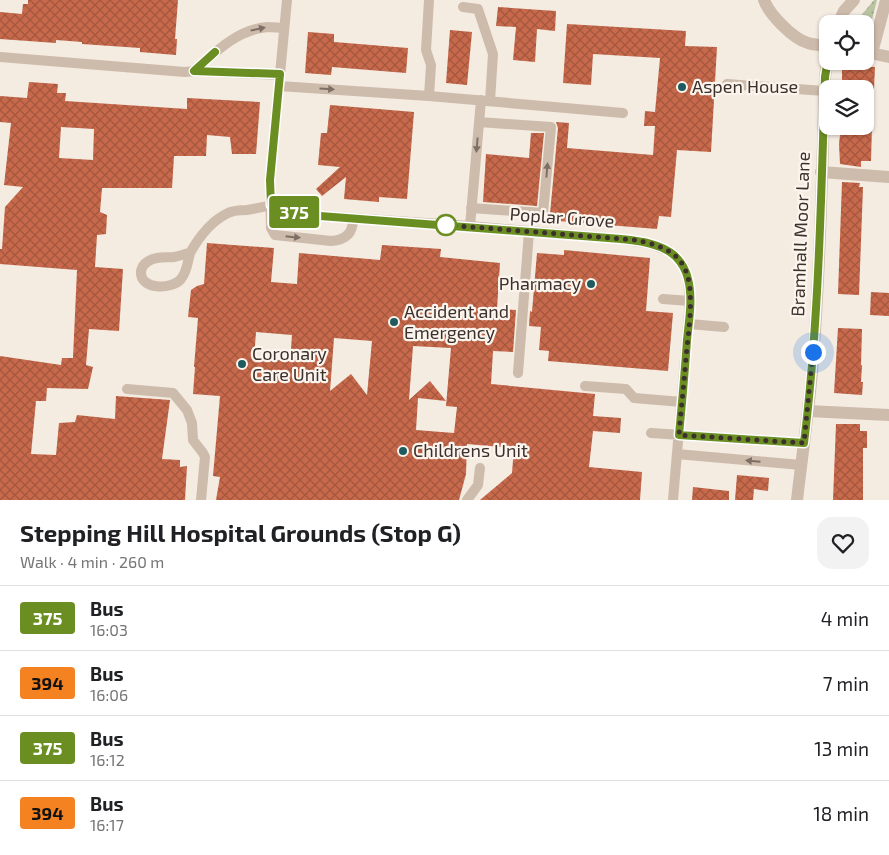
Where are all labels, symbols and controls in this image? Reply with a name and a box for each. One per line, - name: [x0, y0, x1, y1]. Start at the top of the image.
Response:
- map controls: [819, 15, 874, 135]
- button: locate: [819, 15, 874, 70]
- one-way arrow: [251, 25, 267, 33]
- place label: Aspen House: [692, 75, 798, 97]
- button: layers: [819, 80, 874, 135]
- marker: Aspen House: [676, 81, 688, 93]
- one-way arrow: [320, 86, 336, 94]
- one-way arrow: [473, 137, 481, 153]
- street label: Bramhall Moor Lane: [786, 151, 814, 317]
- one-way arrow: [543, 162, 551, 178]
- line badge: 375: [265, 196, 323, 228]
- text: 375: [279, 201, 309, 223]
- street label: Poplar Grove: [509, 202, 615, 232]
- unlabelled marker: [435, 214, 457, 236]
- one-way arrow: [285, 234, 301, 242]
- place label: Pharmacy: [499, 272, 581, 294]
- marker: Pharmacy: [585, 278, 597, 290]
- place label: Accident and Emergency: [404, 300, 509, 343]
- marker: Accident and Emergency: [388, 316, 400, 328]
- your location: [801, 340, 826, 365]
- place label: Coronary Care Unit: [252, 342, 327, 385]
- marker: Coronary Care Unit: [236, 358, 248, 370]
- place label: Childrens Unit: [413, 439, 528, 461]
- marker: Childrens Unit: [397, 445, 409, 457]
- one-way arrow: [744, 456, 760, 464]
- button: heart: [817, 517, 869, 569]
- text: Stepping Hill Hospital Grounds (Stop G): [20, 518, 461, 547]
- text: Walk · 4 min · 260 m: [20, 552, 164, 571]
- text: Bus: [90, 597, 124, 620]
- text: 375: [33, 607, 62, 629]
- text: 4 min: [821, 607, 869, 630]
- text: 16:03: [90, 620, 128, 639]
- text: Bus: [90, 662, 124, 685]
- text: 394: [31, 672, 64, 694]
- text: 7 min: [823, 672, 869, 695]
- text: 16:06: [90, 685, 128, 704]
- text: Bus: [90, 727, 124, 750]
- text: 375: [33, 737, 62, 759]
- text: 13 min: [814, 737, 869, 760]
- text: 16:12: [90, 750, 125, 769]
- text: Bus: [90, 792, 124, 815]
- text: 394: [31, 802, 64, 824]
- text: 18 min: [813, 802, 869, 825]
- text: 16:17: [90, 815, 124, 834]

